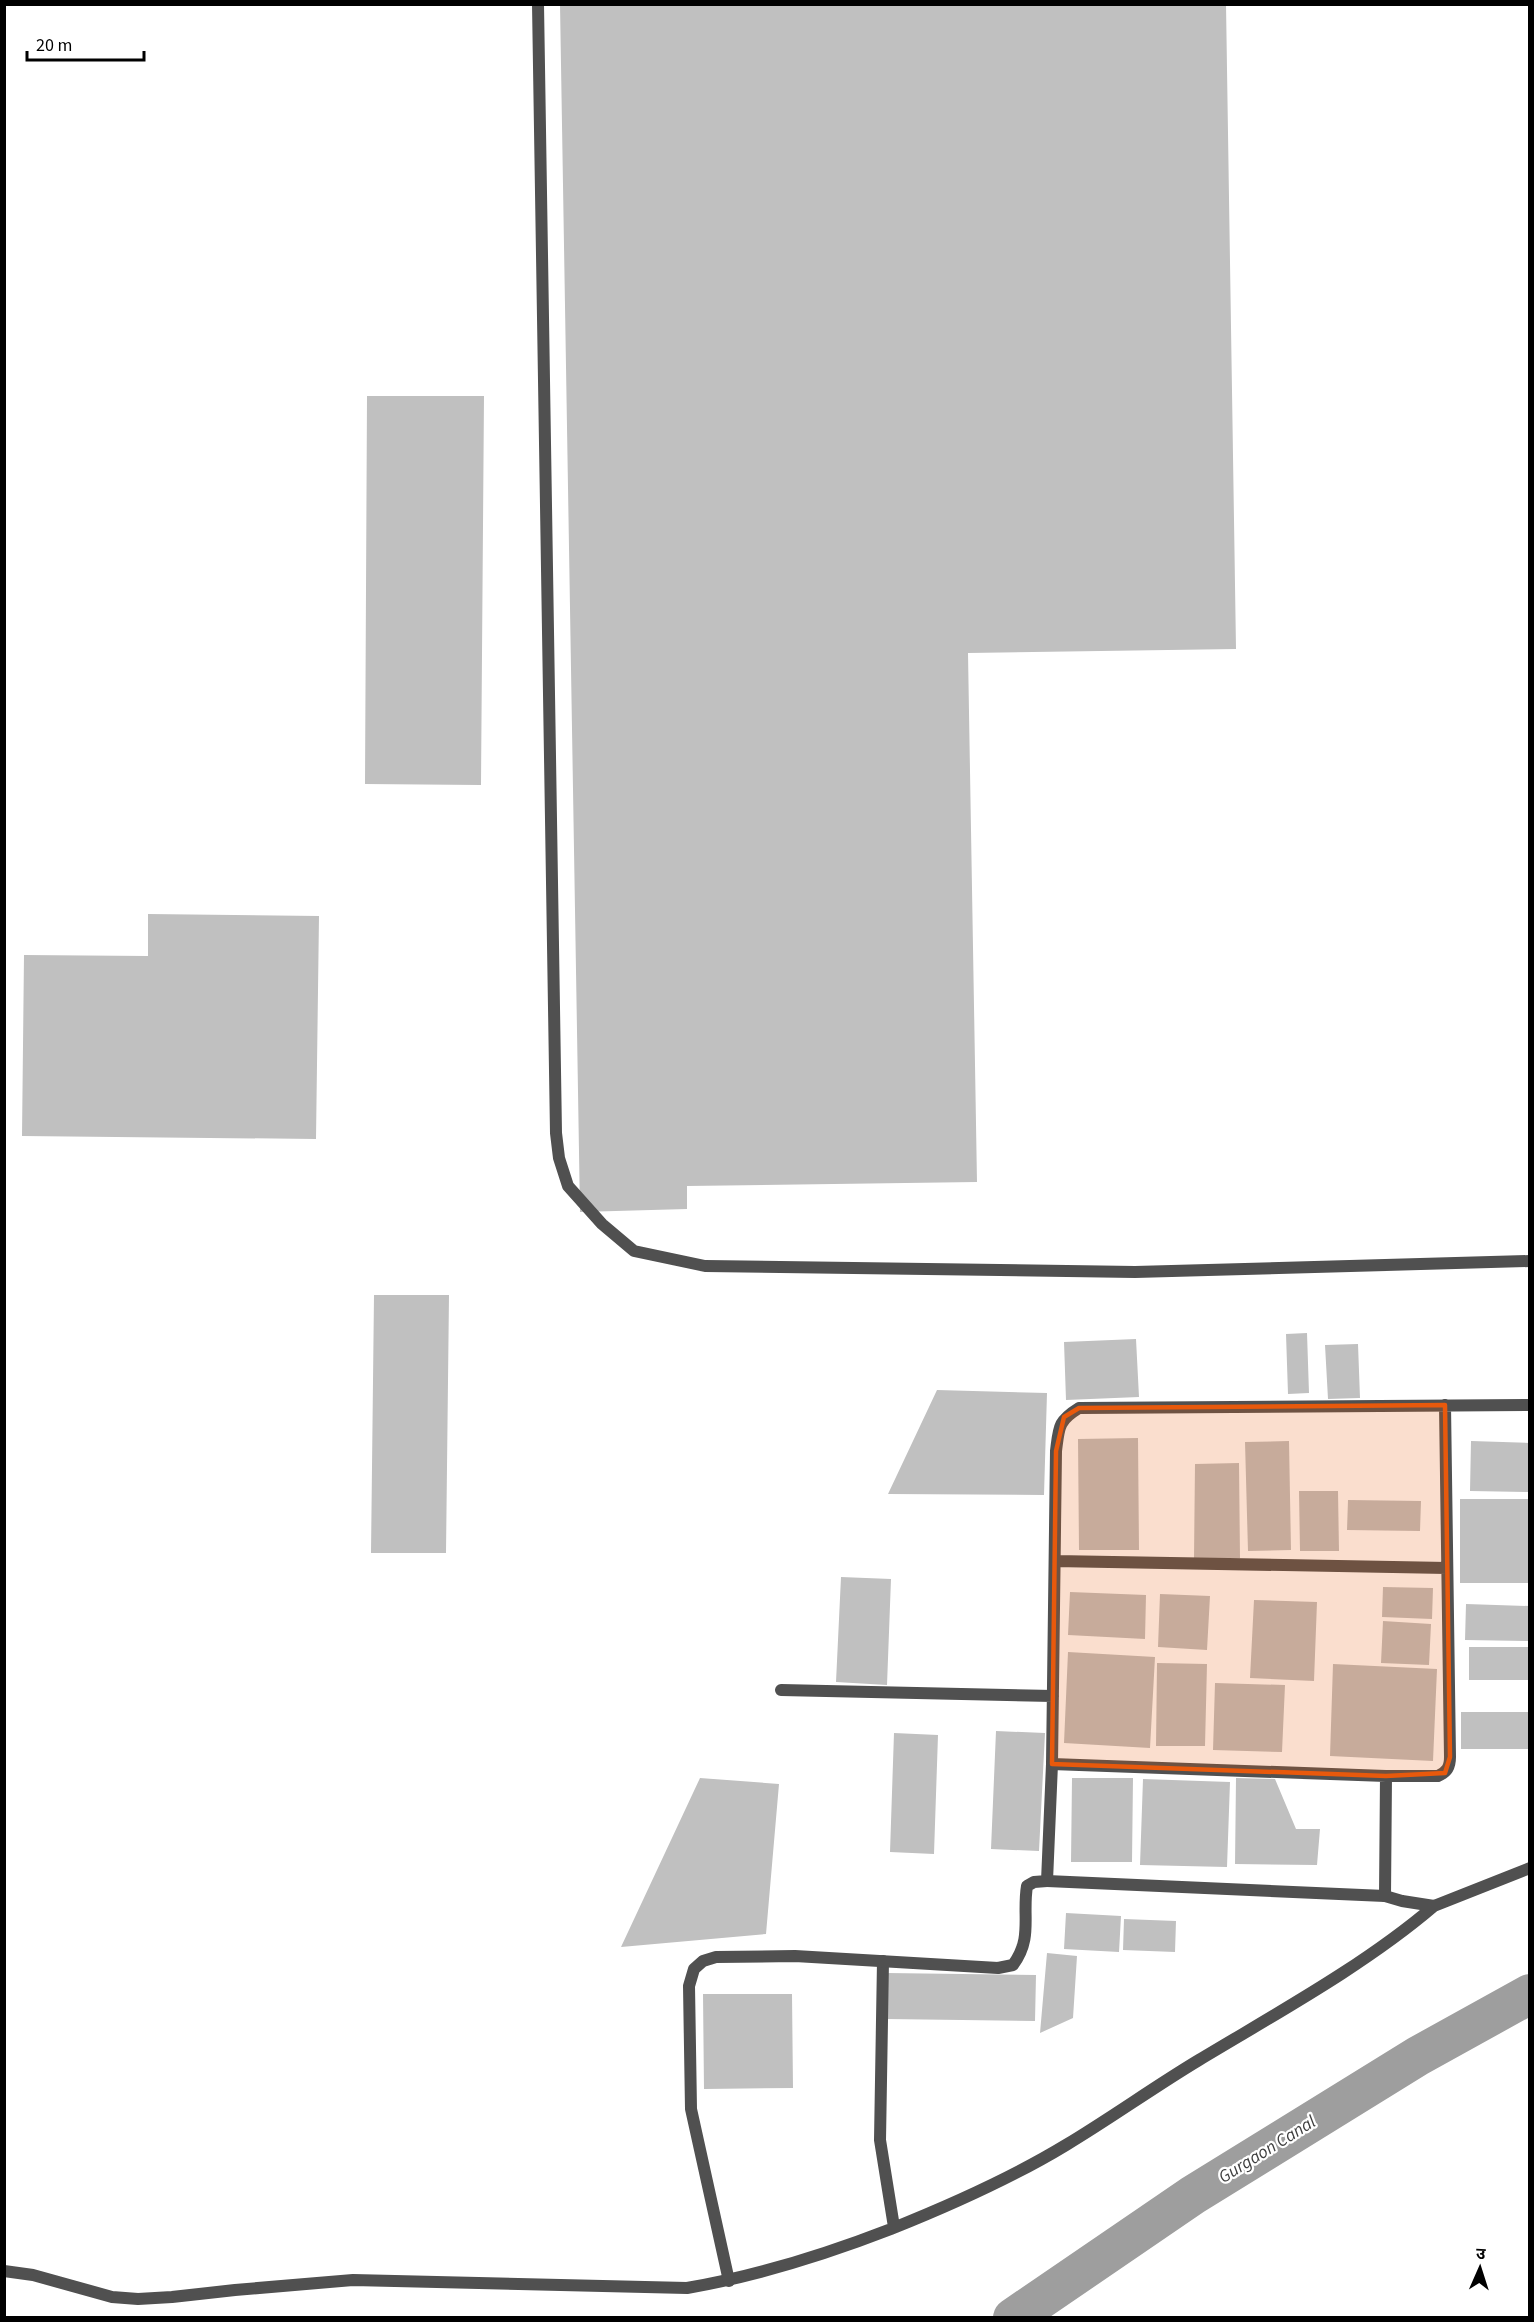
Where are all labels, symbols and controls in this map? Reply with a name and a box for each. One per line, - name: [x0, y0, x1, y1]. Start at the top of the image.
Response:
- scale bar: [27, 24, 144, 62]
- text: 20 m: [36, 33, 72, 58]
- water label: Gurgaon Canal: [1214, 2109, 1321, 2189]
- north arrow: [1450, 2238, 1510, 2298]
- text: उ: [1475, 2243, 1487, 2265]

